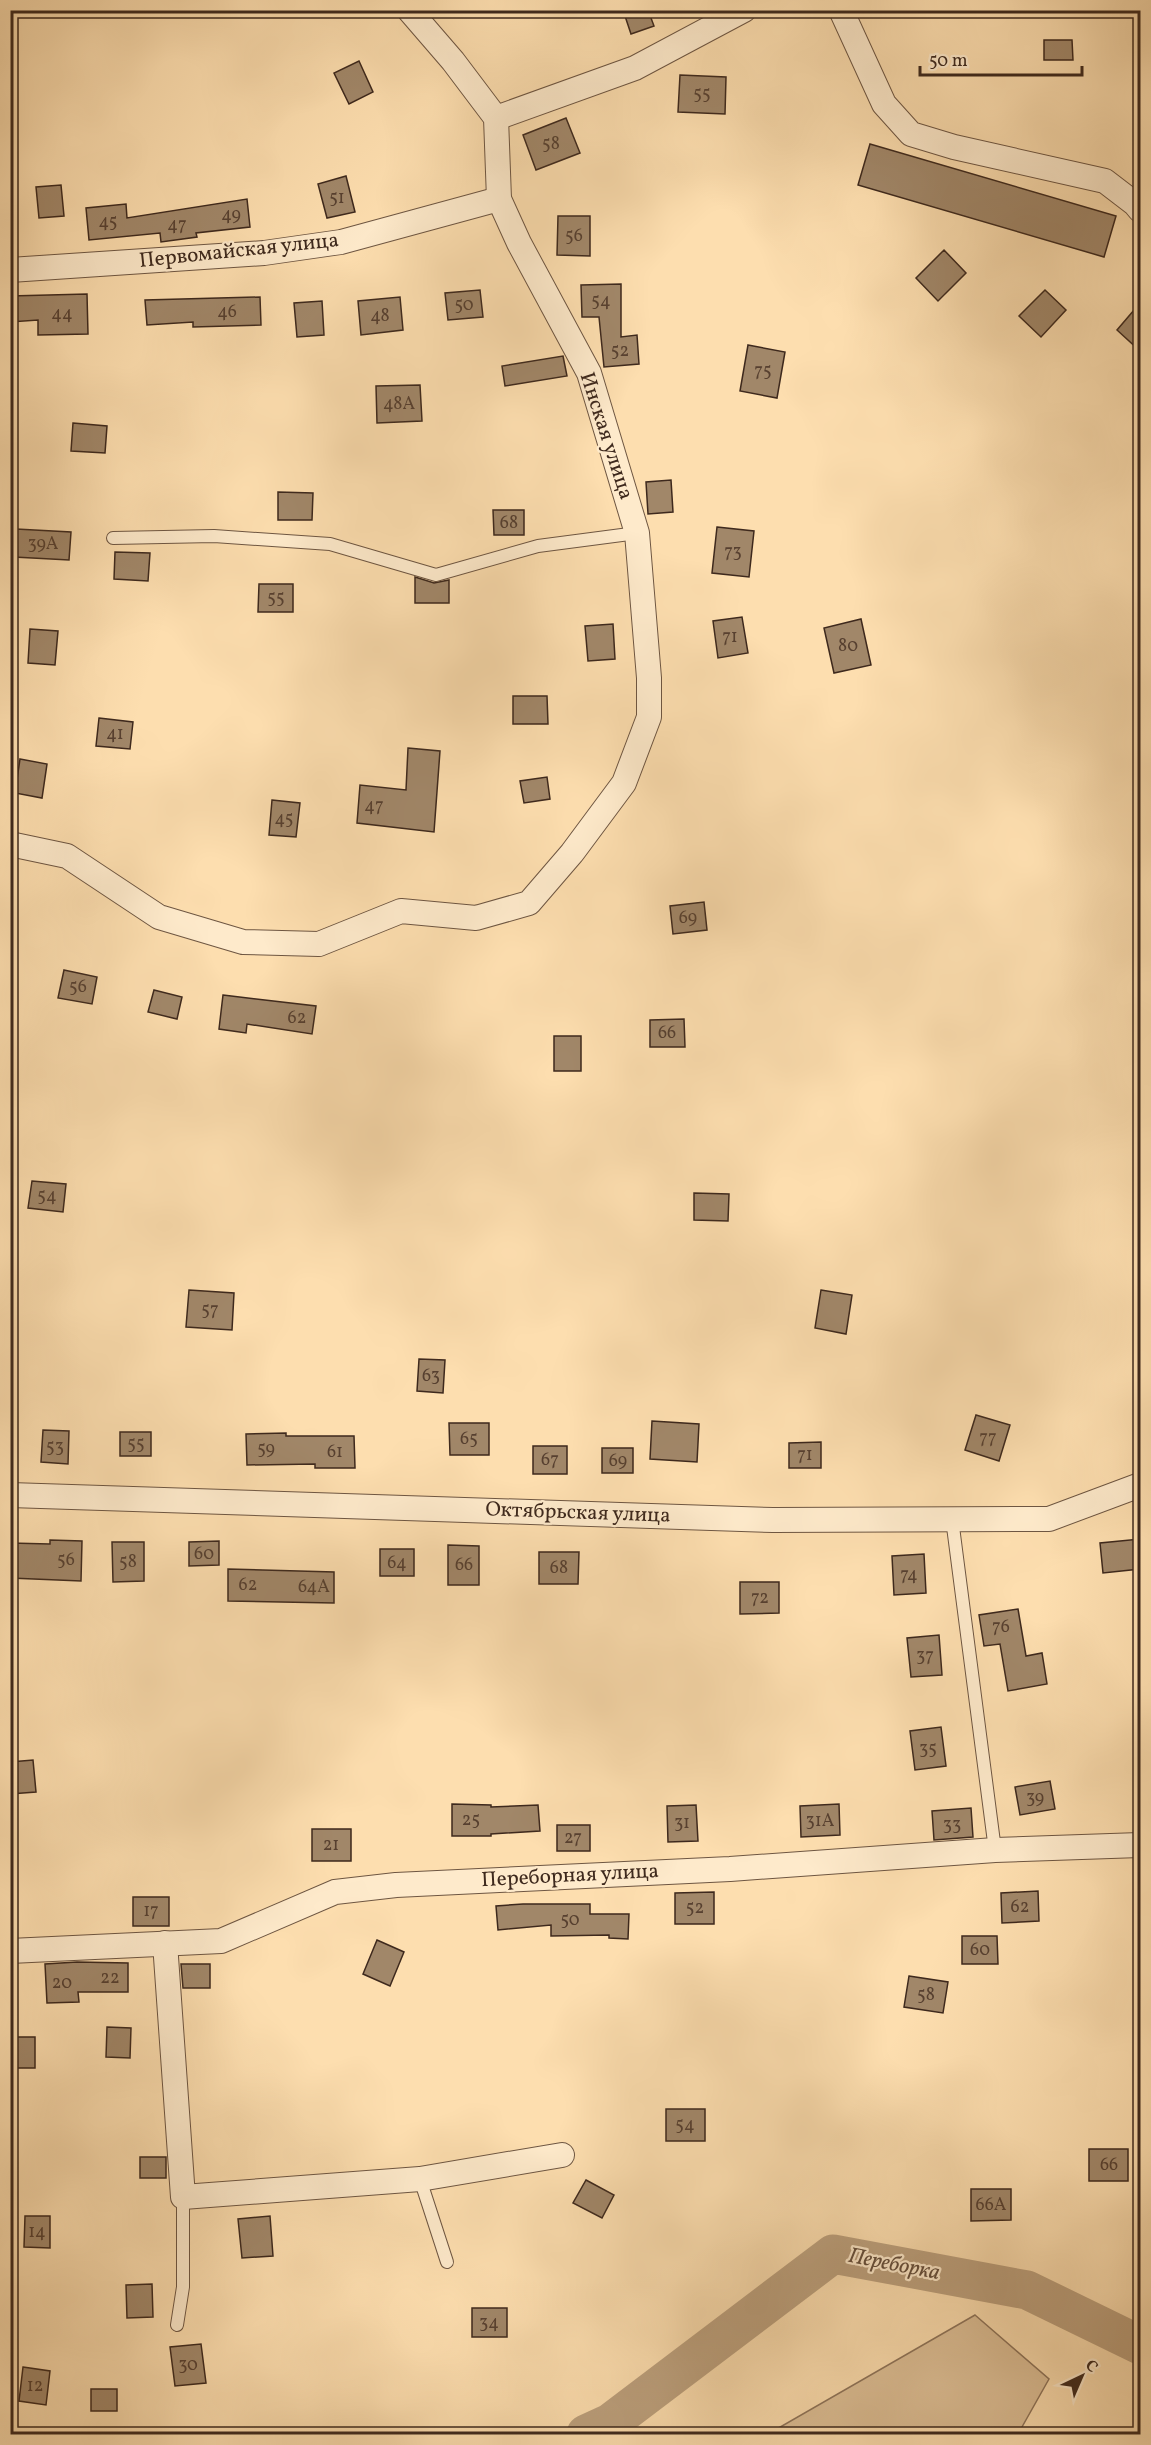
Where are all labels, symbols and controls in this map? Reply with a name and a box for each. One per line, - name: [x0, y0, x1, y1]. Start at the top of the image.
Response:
- scale bar: [920, 39, 1082, 77]
- text: 50 m: [929, 49, 968, 74]
- house number: 55: [693, 82, 711, 107]
- house number: 58: [542, 132, 560, 157]
- house number: 51: [329, 186, 345, 211]
- house number: 49: [221, 203, 241, 228]
- house number: 45: [99, 210, 117, 235]
- house number: 47: [167, 213, 187, 238]
- house number: 56: [565, 224, 583, 249]
- street label: Первомайская улица: [138, 226, 340, 276]
- house number: 54: [591, 289, 611, 314]
- house number: 50: [454, 293, 474, 318]
- house number: 46: [217, 300, 237, 325]
- house number: 44: [51, 302, 73, 327]
- house number: 48: [370, 304, 390, 329]
- house number: 52: [611, 339, 629, 364]
- house number: 75: [754, 359, 772, 384]
- street label: Инская улица: [572, 368, 640, 504]
- house number: 48А: [383, 392, 415, 417]
- house number: 68: [500, 511, 518, 536]
- house number: 39А: [28, 532, 59, 557]
- house number: 73: [724, 540, 742, 565]
- house number: 55: [267, 586, 285, 611]
- house number: 71: [722, 625, 738, 650]
- house number: 80: [838, 634, 858, 659]
- house number: 41: [106, 722, 124, 747]
- house number: 47: [364, 794, 384, 819]
- house number: 45: [275, 807, 293, 832]
- house number: 69: [679, 906, 697, 931]
- house number: 56: [69, 975, 87, 1000]
- house number: 62: [288, 1006, 306, 1031]
- house number: 66: [658, 1021, 676, 1046]
- house number: 54: [37, 1184, 57, 1209]
- house number: 57: [201, 1298, 219, 1323]
- house number: 63: [422, 1364, 440, 1389]
- house number: 77: [979, 1426, 997, 1451]
- house number: 65: [460, 1427, 478, 1452]
- house number: 55: [127, 1432, 145, 1457]
- house number: 53: [46, 1435, 64, 1460]
- house number: 59: [257, 1437, 275, 1462]
- house number: 61: [327, 1440, 343, 1465]
- house number: 71: [797, 1443, 813, 1468]
- house number: 67: [541, 1448, 559, 1473]
- house number: 69: [609, 1449, 627, 1474]
- street label: Октябрьская улица: [485, 1495, 671, 1531]
- house number: 60: [194, 1542, 214, 1567]
- house number: 56: [57, 1548, 75, 1573]
- house number: 58: [119, 1550, 137, 1575]
- house number: 64: [387, 1551, 407, 1576]
- house number: 66: [455, 1553, 473, 1578]
- house number: 68: [550, 1556, 568, 1581]
- house number: 74: [900, 1563, 918, 1588]
- house number: 62: [239, 1573, 257, 1598]
- house number: 64А: [298, 1575, 330, 1600]
- house number: 72: [751, 1586, 769, 1611]
- house number: 76: [992, 1615, 1010, 1640]
- house number: 37: [916, 1644, 934, 1669]
- house number: 35: [919, 1737, 937, 1762]
- house number: 39: [1026, 1786, 1044, 1811]
- house number: 25: [462, 1808, 480, 1833]
- house number: 31А: [806, 1809, 835, 1834]
- house number: 31: [674, 1811, 690, 1836]
- house number: 33: [943, 1813, 961, 1838]
- house number: 27: [564, 1826, 582, 1851]
- house number: 21: [323, 1833, 339, 1858]
- street label: Переборная улица: [480, 1857, 660, 1895]
- house number: 62: [1011, 1895, 1029, 1920]
- house number: 52: [686, 1896, 704, 1921]
- house number: 17: [143, 1899, 159, 1924]
- house number: 50: [560, 1908, 580, 1933]
- house number: 60: [970, 1938, 990, 1963]
- house number: 22: [100, 1966, 120, 1991]
- house number: 20: [52, 1971, 72, 1996]
- house number: 58: [917, 1983, 935, 2008]
- house number: 54: [675, 2113, 695, 2138]
- house number: 66: [1100, 2153, 1118, 2178]
- house number: 66А: [976, 2193, 1007, 2218]
- house number: 14: [28, 2220, 46, 2245]
- water label: Переборка: [846, 2241, 942, 2289]
- house number: 34: [479, 2311, 499, 2336]
- north arrow: [1052, 2346, 1112, 2406]
- house number: 30: [178, 2353, 198, 2378]
- text: С: [1080, 2355, 1102, 2378]
- house number: 12: [27, 2374, 43, 2399]

